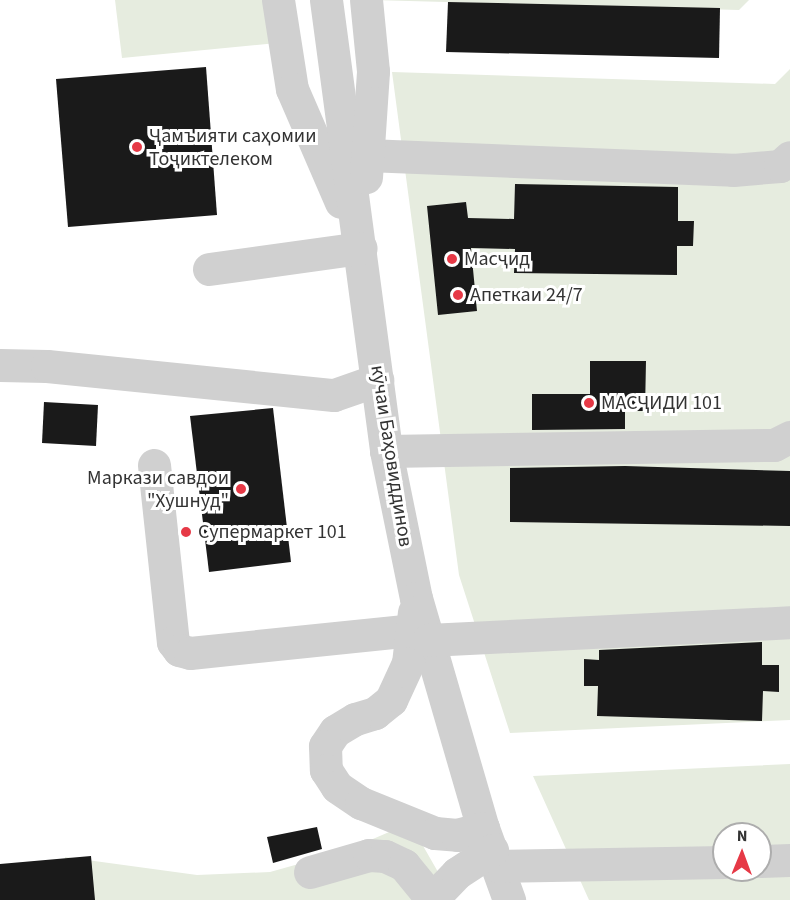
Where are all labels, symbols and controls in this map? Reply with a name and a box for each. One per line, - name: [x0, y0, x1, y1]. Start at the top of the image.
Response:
- place label: Ҷамъияти саҳомии Тоҷиктелеком: [149, 124, 316, 171]
- marker: Ҷамъияти саҳомии Тоҷиктелеком: [130, 140, 144, 154]
- place label: Масҷид: [464, 247, 530, 271]
- marker: Масҷид: [445, 252, 459, 266]
- place label: Апеткаи 24/7: [470, 283, 583, 307]
- marker: Апеткаи 24/7: [451, 288, 465, 302]
- street label: кӯчаи Баҳовиддинов: [365, 363, 417, 549]
- place label: МАСҶИДИ 101: [601, 391, 722, 415]
- marker: МАСҶИДИ 101: [582, 396, 596, 410]
- place label: Маркази савдои "Хушнуд": [87, 466, 229, 513]
- marker: Маркази савдои "Хушнуд": [234, 482, 248, 496]
- place label: Супермаркет 101: [198, 520, 347, 544]
- marker: Супермаркет 101: [179, 525, 193, 539]
- north arrow: [712, 822, 772, 882]
- text: N: [737, 825, 748, 847]

